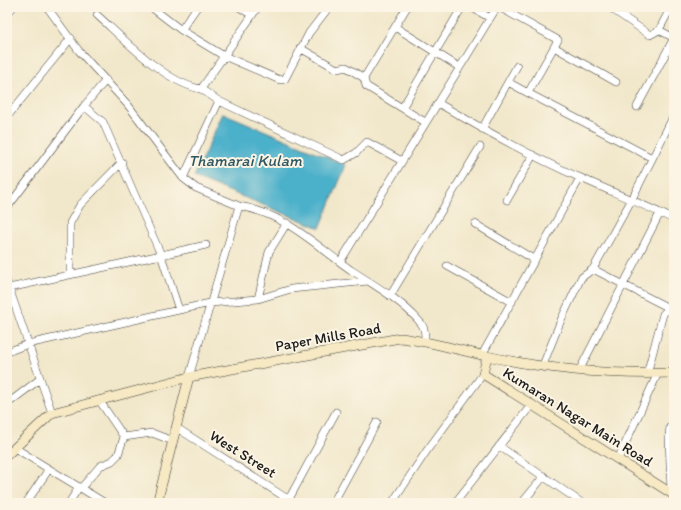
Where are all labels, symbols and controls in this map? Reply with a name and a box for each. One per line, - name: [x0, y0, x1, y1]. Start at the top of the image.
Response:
- water label: Thamarai Kulam: [188, 151, 302, 170]
- street label: Paper Mills Road: [274, 319, 382, 355]
- street label: Kumaran Nagar Main Road: [500, 363, 657, 471]
- street label: West Street: [206, 426, 280, 482]

